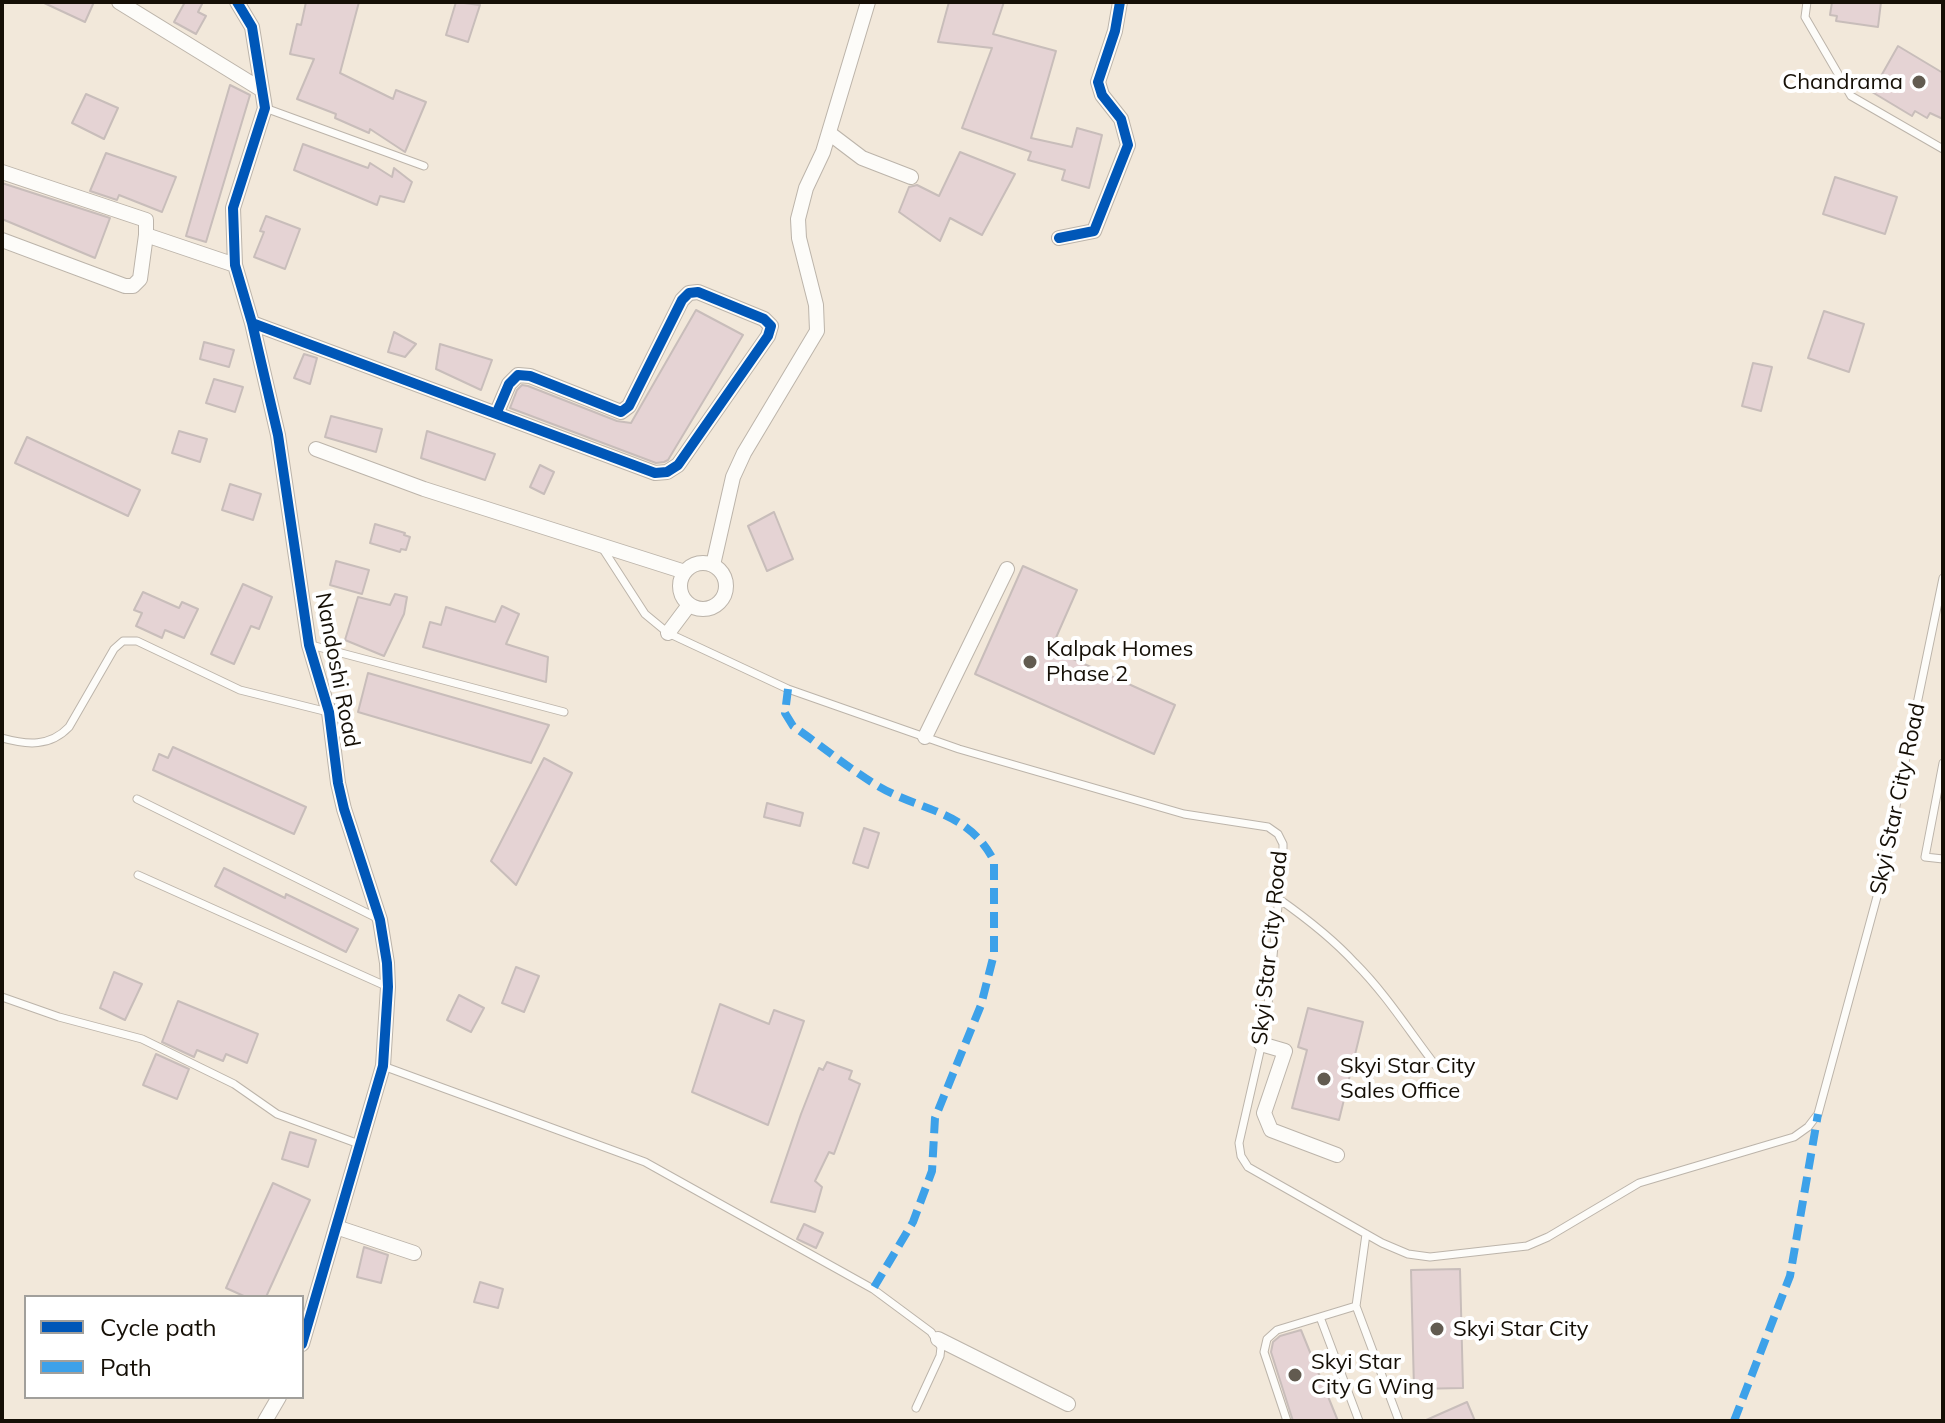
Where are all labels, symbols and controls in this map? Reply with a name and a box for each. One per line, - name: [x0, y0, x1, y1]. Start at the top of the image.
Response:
- place label: Chandrama: [1782, 69, 1903, 95]
- marker: Chandrama: [1910, 73, 1928, 91]
- street label: Nandoshi Road: [309, 590, 365, 750]
- place label: Kalpak Homes Phase 2: [1046, 636, 1193, 688]
- marker: Kalpak Homes Phase 2: [1021, 653, 1039, 671]
- street label: Skyi Star City Road: [1865, 701, 1931, 897]
- street label: Skyi Star City Road: [1247, 850, 1293, 1046]
- place label: Skyi Star City Sales Office: [1340, 1053, 1475, 1104]
- marker: Skyi Star City Sales Office: [1315, 1070, 1333, 1088]
- legend: [24, 1295, 304, 1399]
- text: Cycle path: [100, 1312, 217, 1342]
- place label: Skyi Star City: [1453, 1316, 1588, 1342]
- marker: Skyi Star City: [1428, 1320, 1446, 1338]
- place label: Skyi Star City G Wing: [1311, 1349, 1434, 1400]
- text: Path: [100, 1352, 152, 1382]
- marker: Skyi Star City G Wing: [1286, 1366, 1304, 1384]

